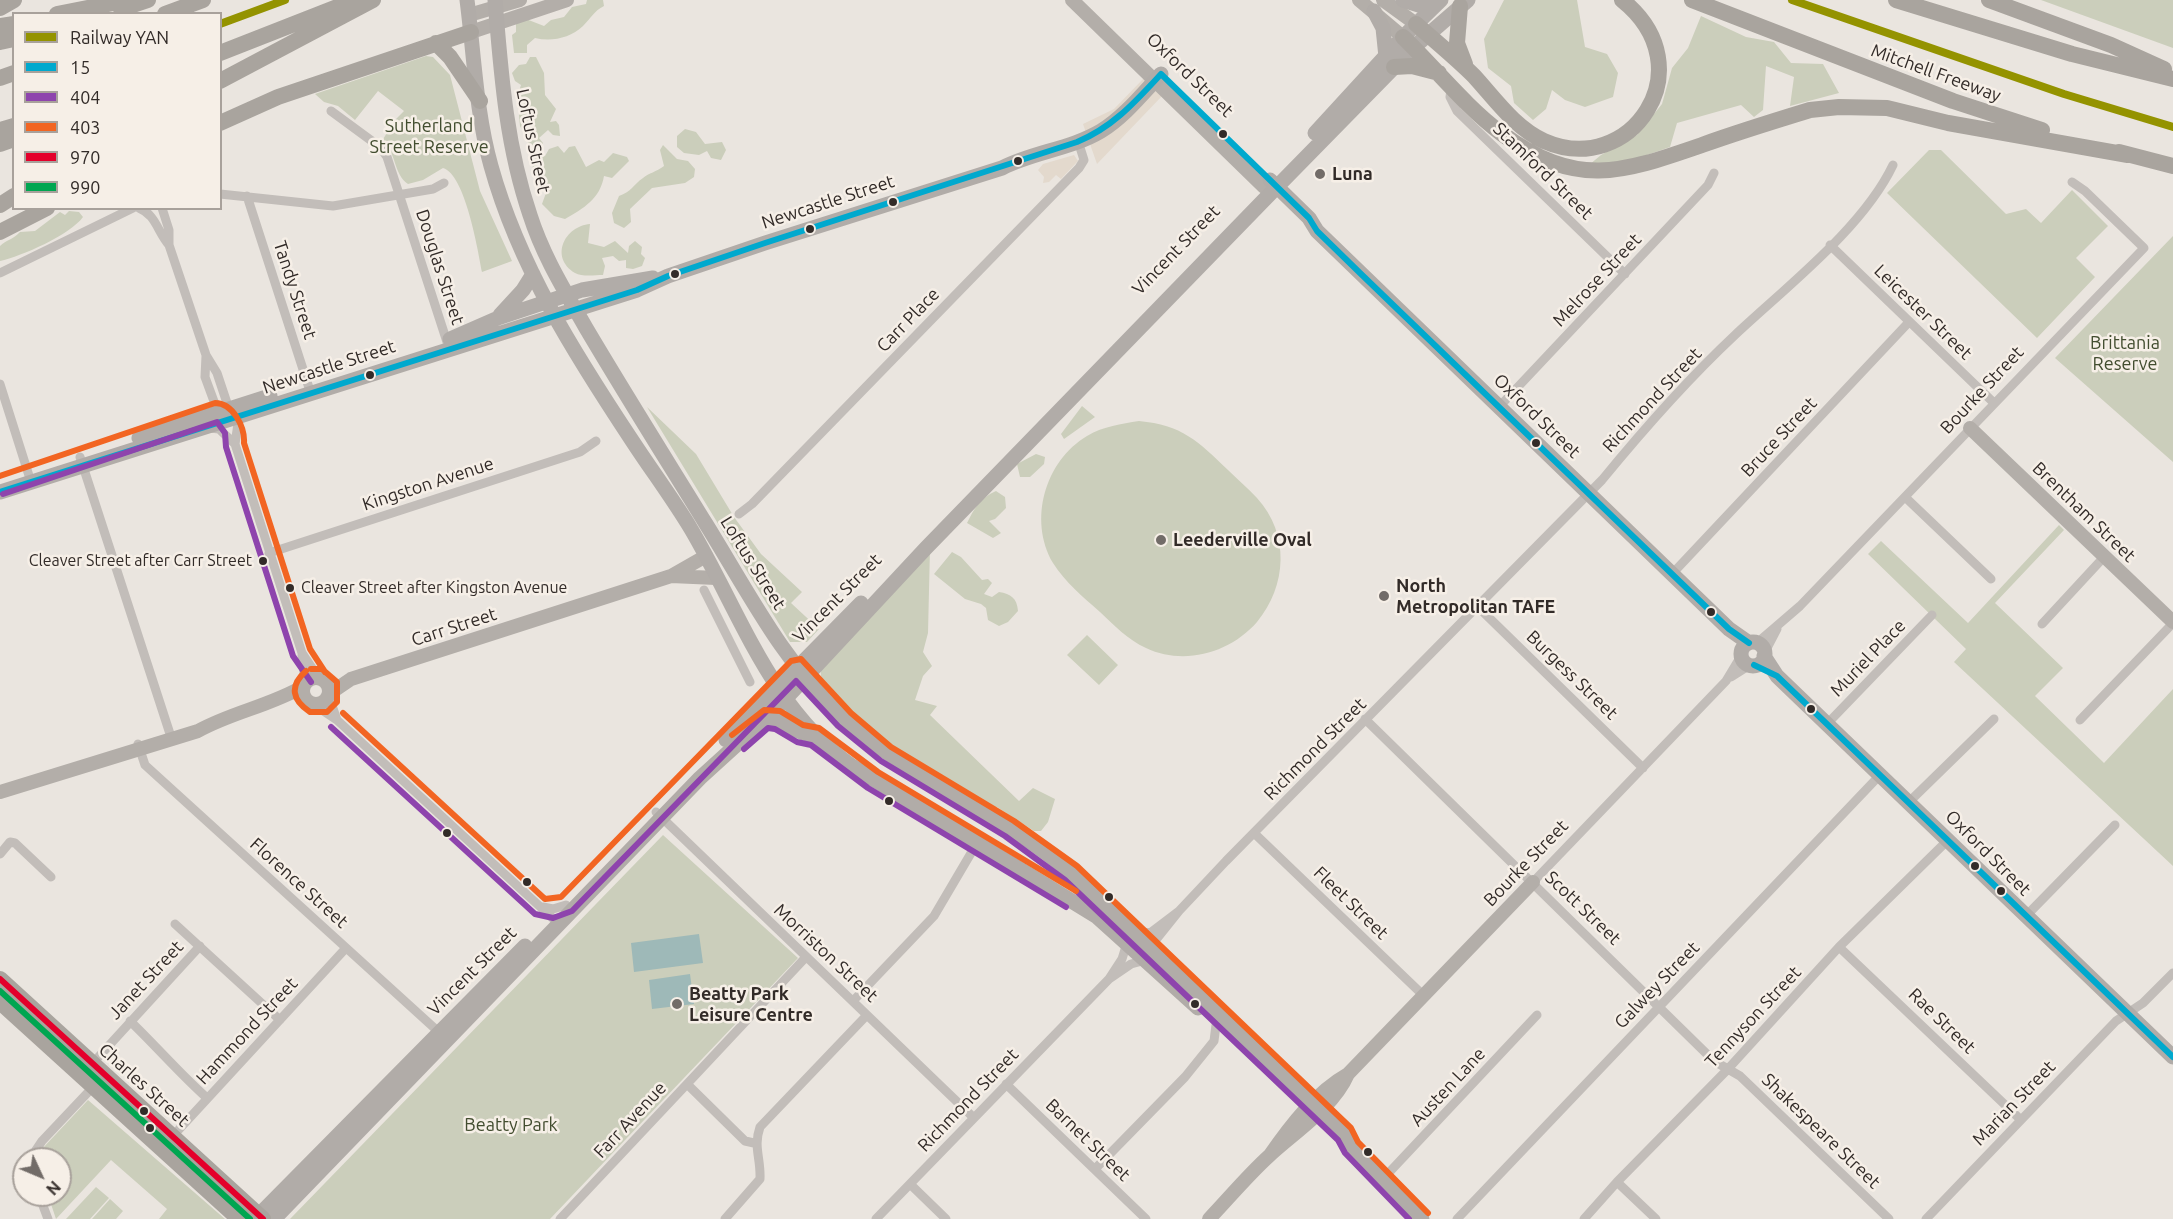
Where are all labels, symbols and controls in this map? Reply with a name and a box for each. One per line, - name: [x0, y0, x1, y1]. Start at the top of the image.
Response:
- legend: [12, 12, 222, 210]
- text: Railway YAN: [70, 27, 169, 47]
- street label: Oxford Street: [1142, 28, 1238, 122]
- street label: Mitchell Freeway: [1868, 39, 2004, 107]
- text: 15: [70, 57, 90, 77]
- text: 404: [70, 87, 100, 107]
- street label: Loftus Street: [511, 87, 555, 195]
- park label: Sutherland Street Reserve: [369, 115, 489, 158]
- text: 403: [70, 117, 100, 137]
- street label: Stamford Street: [1489, 118, 1597, 224]
- unlabelled marker: [1217, 128, 1229, 140]
- text: 970: [70, 147, 100, 167]
- unlabelled marker: [1012, 155, 1024, 167]
- place label: Luna: [1332, 163, 1373, 185]
- marker: Luna: [1313, 167, 1327, 181]
- street label: Newcastle Street: [759, 170, 897, 234]
- text: 990: [70, 177, 100, 197]
- unlabelled marker: [887, 196, 899, 208]
- street label: Vincent Street: [1128, 201, 1224, 299]
- street label: Douglas Street: [411, 207, 469, 327]
- unlabelled marker: [804, 223, 816, 235]
- street label: Melrose Street: [1548, 229, 1646, 331]
- street label: Tandy Street: [269, 238, 321, 342]
- street label: Leicester Street: [1870, 260, 1976, 364]
- unlabelled marker: [669, 268, 681, 280]
- street label: Carr Place: [872, 283, 944, 357]
- park label: Brittania Reserve: [2090, 332, 2160, 374]
- street label: Newcastle Street: [260, 335, 398, 399]
- street label: Bourke Street: [1936, 342, 2028, 438]
- street label: Richmond Street: [1598, 343, 1706, 457]
- unlabelled marker: [364, 369, 376, 381]
- street label: Oxford Street: [1489, 369, 1585, 463]
- street label: Bruce Street: [1737, 393, 1821, 481]
- unlabelled marker: [1530, 437, 1542, 449]
- street label: Kingston Avenue: [360, 453, 496, 515]
- street label: Brentham Street: [2028, 457, 2140, 567]
- street label: Loftus Street: [716, 512, 790, 614]
- place label: Leederville Oval: [1173, 529, 1312, 551]
- marker: Leederville Oval: [1154, 533, 1168, 547]
- street label: Vincent Street: [788, 549, 886, 647]
- place label: Cleaver Street after Carr Street: [29, 551, 252, 571]
- marker: Cleaver Street after Carr Street: [257, 555, 269, 567]
- place label: North Metropolitan TAFE: [1396, 575, 1555, 618]
- place label: Cleaver Street after Kingston Avenue: [301, 578, 567, 598]
- marker: Cleaver Street after Kingston Avenue: [284, 582, 296, 594]
- marker: North Metropolitan TAFE: [1377, 589, 1391, 603]
- street label: Carr Street: [409, 603, 499, 651]
- unlabelled marker: [1705, 606, 1717, 618]
- street label: Muriel Place: [1826, 615, 1910, 701]
- street label: Burgess Street: [1522, 626, 1622, 724]
- street label: Richmond Street: [1259, 693, 1371, 805]
- unlabelled marker: [1805, 703, 1817, 715]
- unlabelled marker: [883, 795, 895, 807]
- street label: Oxford Street: [1941, 806, 2035, 900]
- street label: Bourke Street: [1479, 815, 1573, 911]
- unlabelled marker: [441, 827, 453, 839]
- street label: Florence Street: [246, 833, 352, 933]
- unlabelled marker: [1969, 860, 1981, 872]
- street label: Fleet Street: [1309, 862, 1393, 944]
- street label: Scott Street: [1541, 867, 1625, 949]
- unlabelled marker: [521, 876, 533, 888]
- unlabelled marker: [1995, 885, 2007, 897]
- unlabelled marker: [1103, 891, 1115, 903]
- street label: Morriston Street: [770, 899, 882, 1007]
- street label: Vincent Street: [423, 922, 521, 1020]
- street label: Janet Street: [104, 936, 188, 1024]
- street label: Galwey Street: [1610, 937, 1704, 1033]
- street label: Tennyson Street: [1700, 962, 1806, 1072]
- street label: Hammond Street: [192, 973, 302, 1089]
- place label: Beatty Park Leisure Centre: [689, 983, 813, 1026]
- street label: Rae Street: [1904, 984, 1980, 1058]
- marker: Beatty Park Leisure Centre: [670, 997, 684, 1011]
- unlabelled marker: [1189, 998, 1201, 1010]
- street label: Charles Street: [94, 1039, 194, 1131]
- street label: Austen Lane: [1406, 1043, 1490, 1131]
- street label: Richmond Street: [913, 1044, 1023, 1156]
- street label: Marian Street: [1968, 1056, 2060, 1150]
- street label: Shakespeare Street: [1757, 1069, 1885, 1193]
- street label: Farr Avenue: [589, 1077, 671, 1163]
- street label: Barnet Street: [1041, 1094, 1135, 1186]
- unlabelled marker: [138, 1105, 150, 1117]
- park label: Beatty Park: [464, 1114, 558, 1136]
- unlabelled marker: [144, 1122, 156, 1134]
- unlabelled marker: [1362, 1146, 1374, 1158]
- north arrow: [12, 1147, 72, 1207]
- text: N: [43, 1178, 64, 1199]

